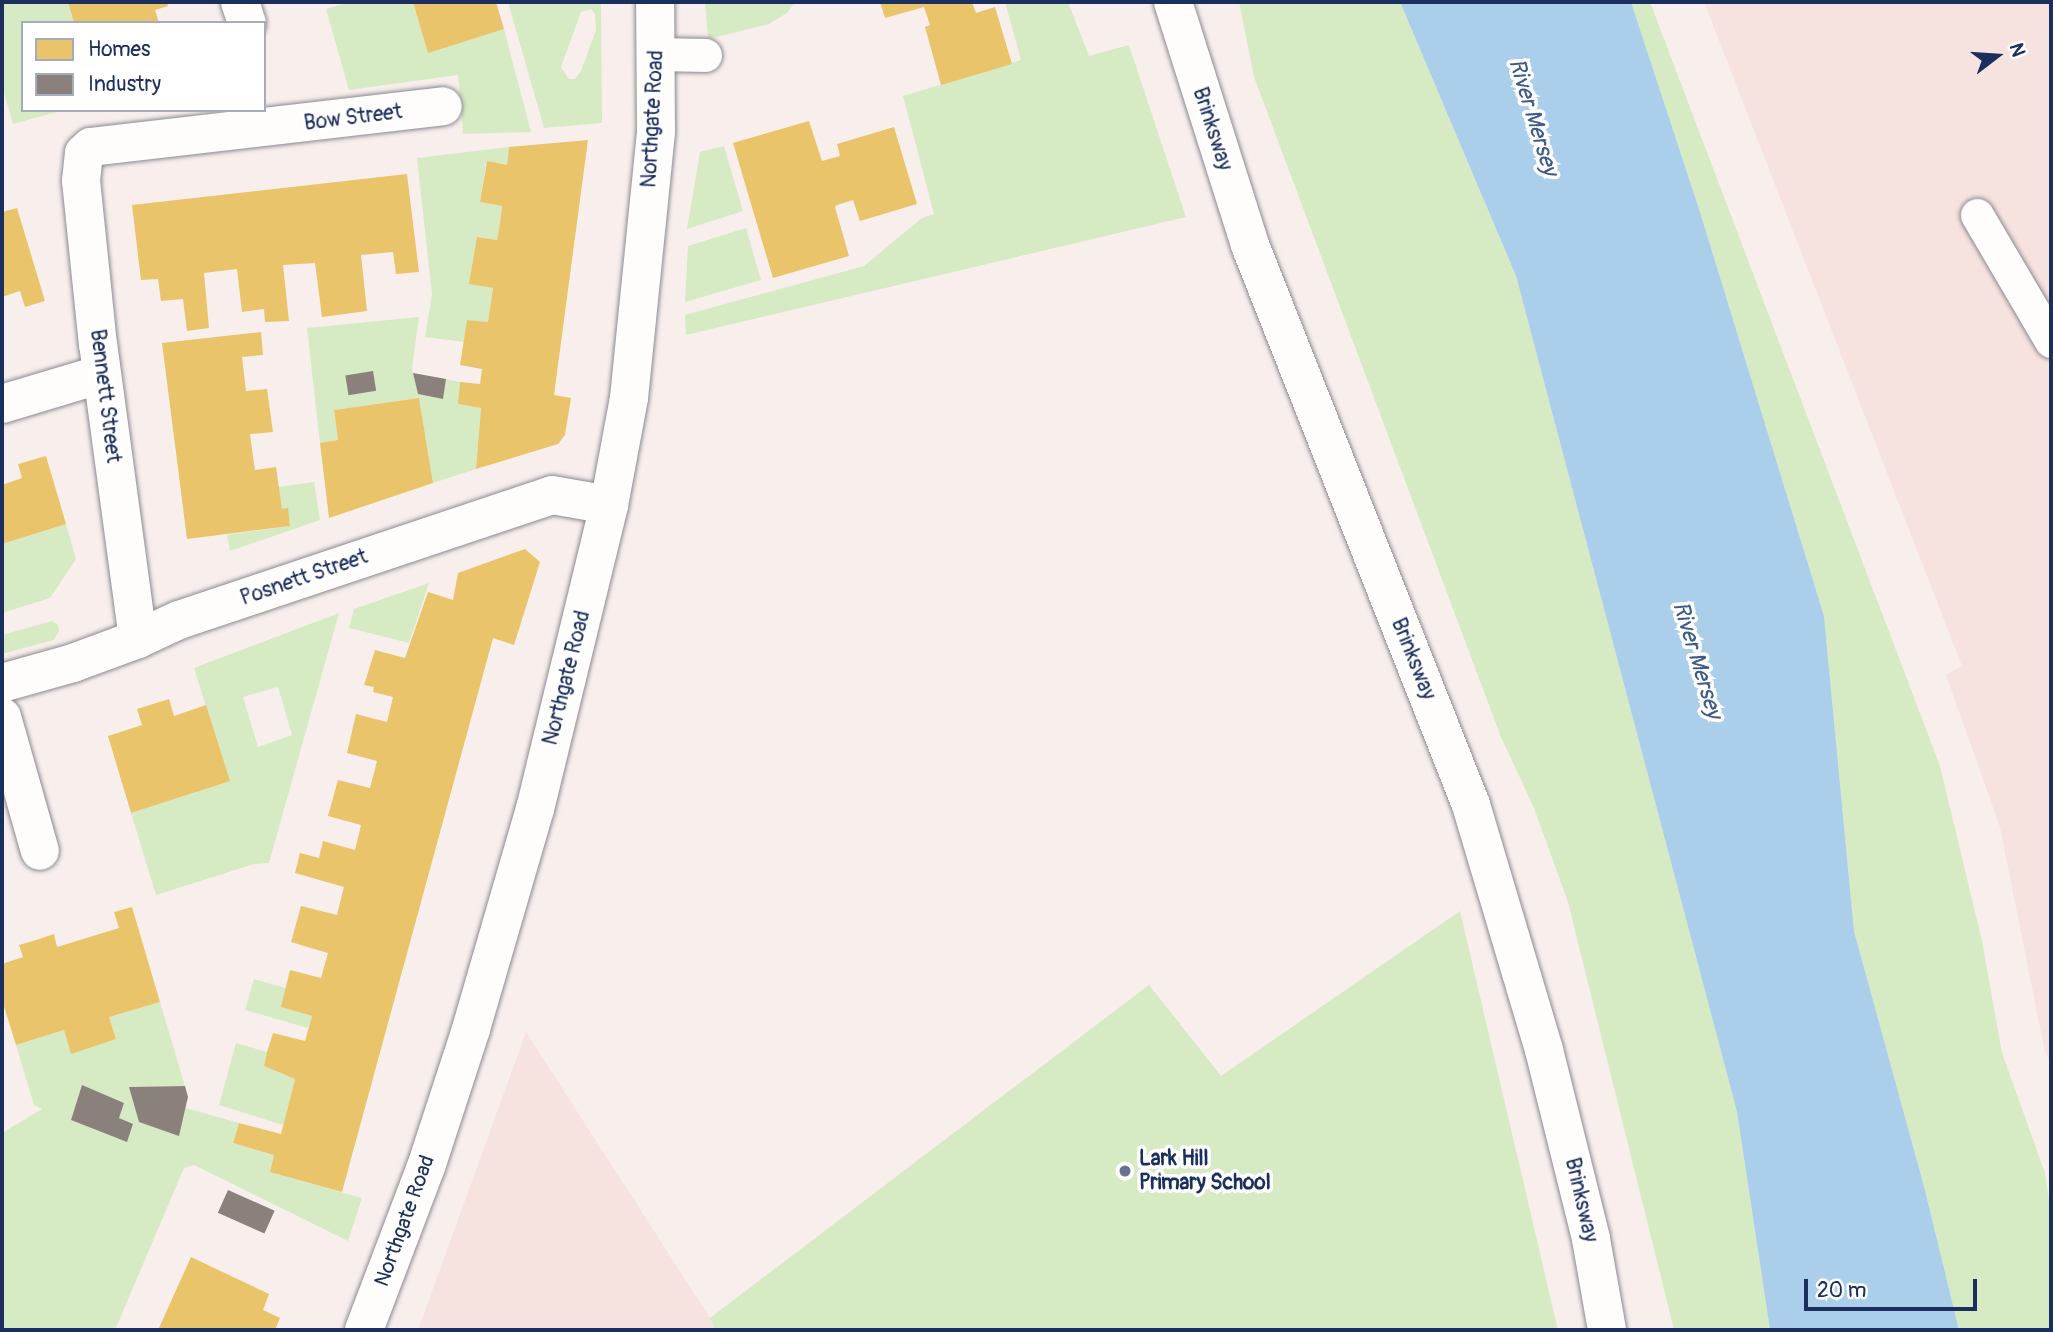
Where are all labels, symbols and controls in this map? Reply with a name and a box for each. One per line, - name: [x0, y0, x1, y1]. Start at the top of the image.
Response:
- legend: [21, 21, 266, 112]
- north arrow: [1962, 21, 2032, 91]
- text: Homes: [88, 36, 150, 63]
- text: N: [2004, 40, 2030, 60]
- street label: Northgate Road: [637, 50, 669, 188]
- water label: River Mersey: [1502, 55, 1564, 179]
- text: Industry: [88, 71, 161, 98]
- street label: Brinksway: [1187, 84, 1237, 174]
- street label: Bow Street: [303, 99, 403, 137]
- street label: Bennett Street: [84, 328, 126, 464]
- street label: Posnett Street: [237, 544, 371, 612]
- water label: River Mersey: [1666, 598, 1728, 722]
- street label: Northgate Road: [538, 608, 596, 748]
- street label: Brinksway: [1385, 614, 1441, 704]
- place label: Lark Hill Primary School: [1139, 1146, 1271, 1196]
- street label: Northgate Road: [370, 1152, 440, 1290]
- street label: Brinksway: [1559, 1155, 1603, 1245]
- marker: Lark Hill Primary School: [1117, 1163, 1133, 1179]
- scale bar: [1808, 1266, 1981, 1310]
- text: 20 m: [1817, 1277, 1866, 1304]

